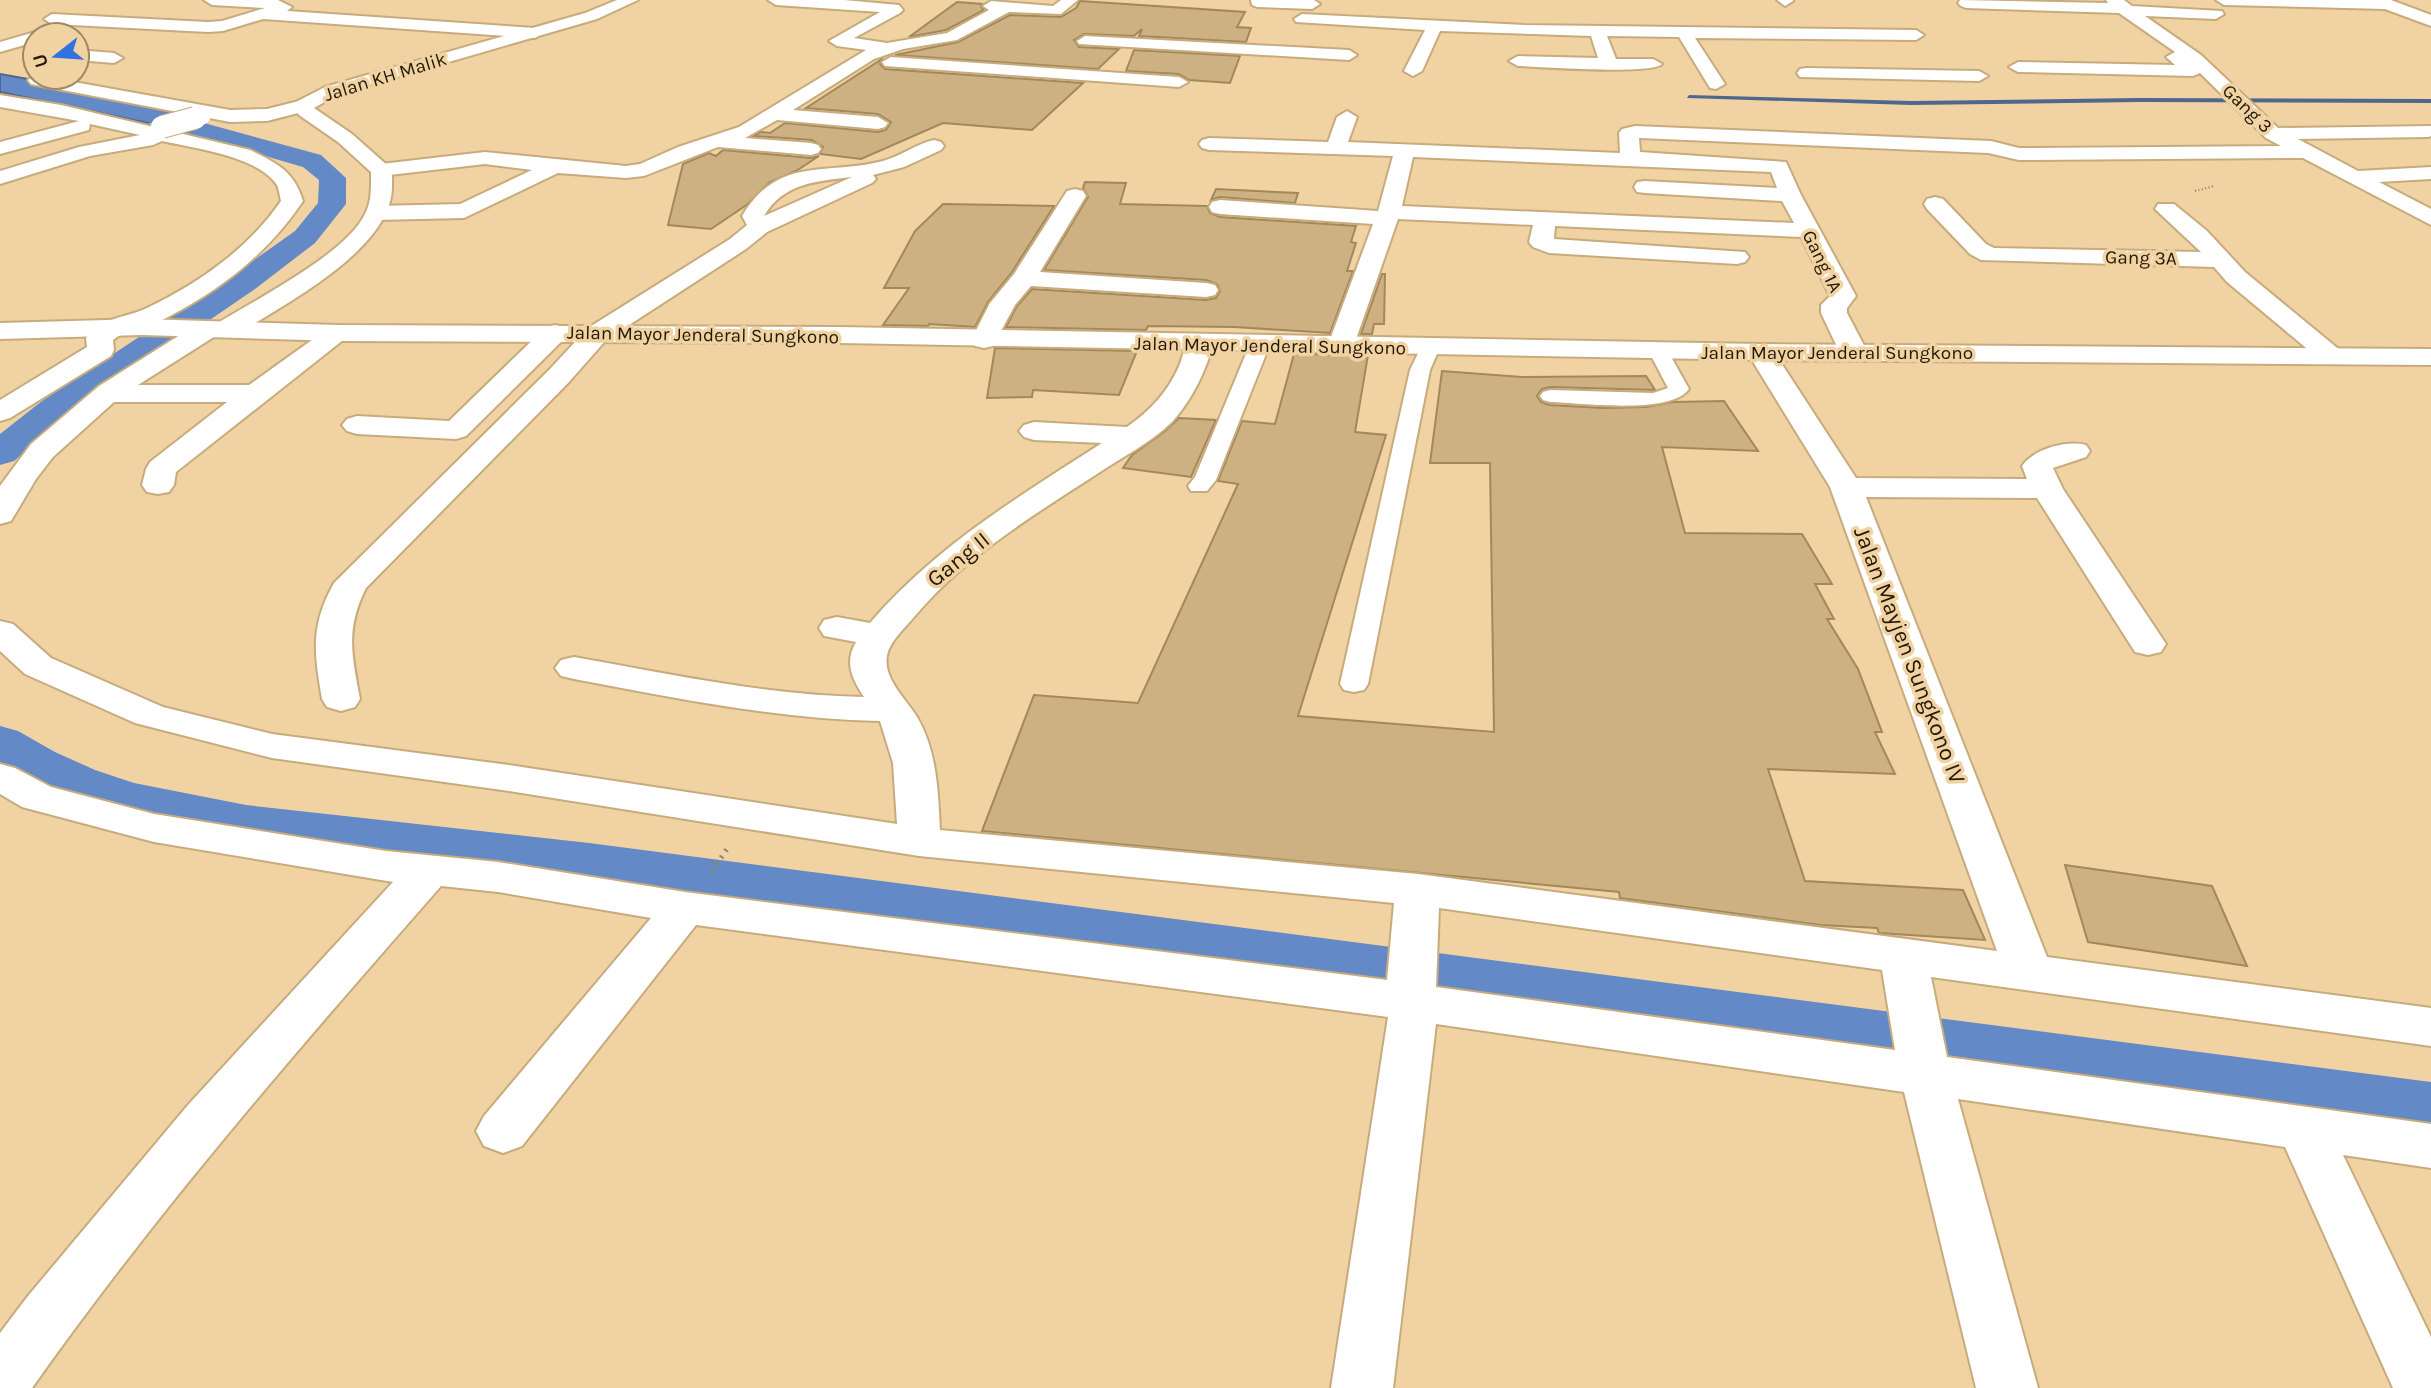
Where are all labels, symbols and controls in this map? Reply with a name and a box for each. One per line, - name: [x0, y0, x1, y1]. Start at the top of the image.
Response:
- north arrow: [21, 21, 91, 91]
- street label: Jalan KH Malik: [321, 48, 449, 106]
- text: U: [28, 51, 53, 70]
- street label: Gang 3: [2218, 80, 2277, 138]
- street label: Gang 1A: [1798, 227, 1847, 296]
- street label: Gang 3A: [2105, 246, 2177, 270]
- street label: Jalan Mayor Jenderal Sungkono: [567, 322, 839, 348]
- street label: Jalan Mayor Jenderal Sungkono: [1134, 333, 1406, 359]
- street label: Jalan Mayor Jenderal Sungkono: [1701, 342, 1973, 364]
- street label: Jalan Mayjen Sungkono IV: [1848, 523, 1971, 788]
- street label: Gang II: [922, 526, 995, 593]

